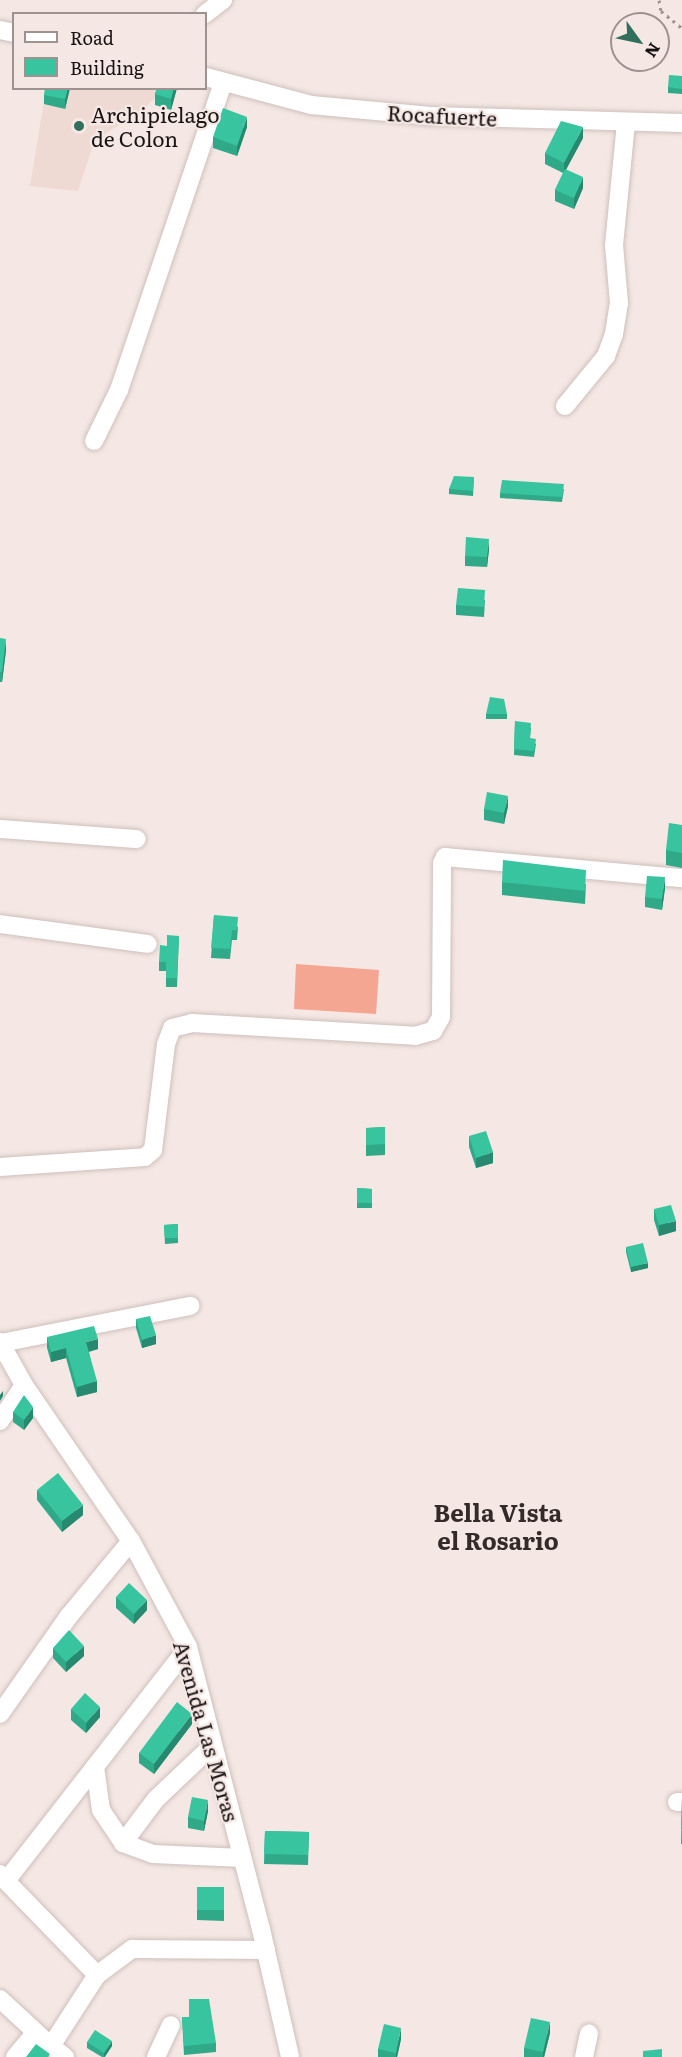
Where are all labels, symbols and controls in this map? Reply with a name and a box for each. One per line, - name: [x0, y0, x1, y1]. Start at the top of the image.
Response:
- legend: [12, 12, 207, 90]
- north arrow: [610, 12, 670, 72]
- text: Road: [70, 24, 114, 51]
- text: N: [640, 39, 667, 63]
- text: Building: [70, 54, 144, 81]
- street label: Rocafuerte: [386, 100, 498, 130]
- place label: Archipielago de Colon: [91, 101, 219, 151]
- marker: Archipielago de Colon: [72, 119, 86, 133]
- district label: Bella Vista el Rosario: [434, 1498, 562, 1554]
- street label: Avenida Las Moras: [169, 1638, 245, 1824]

